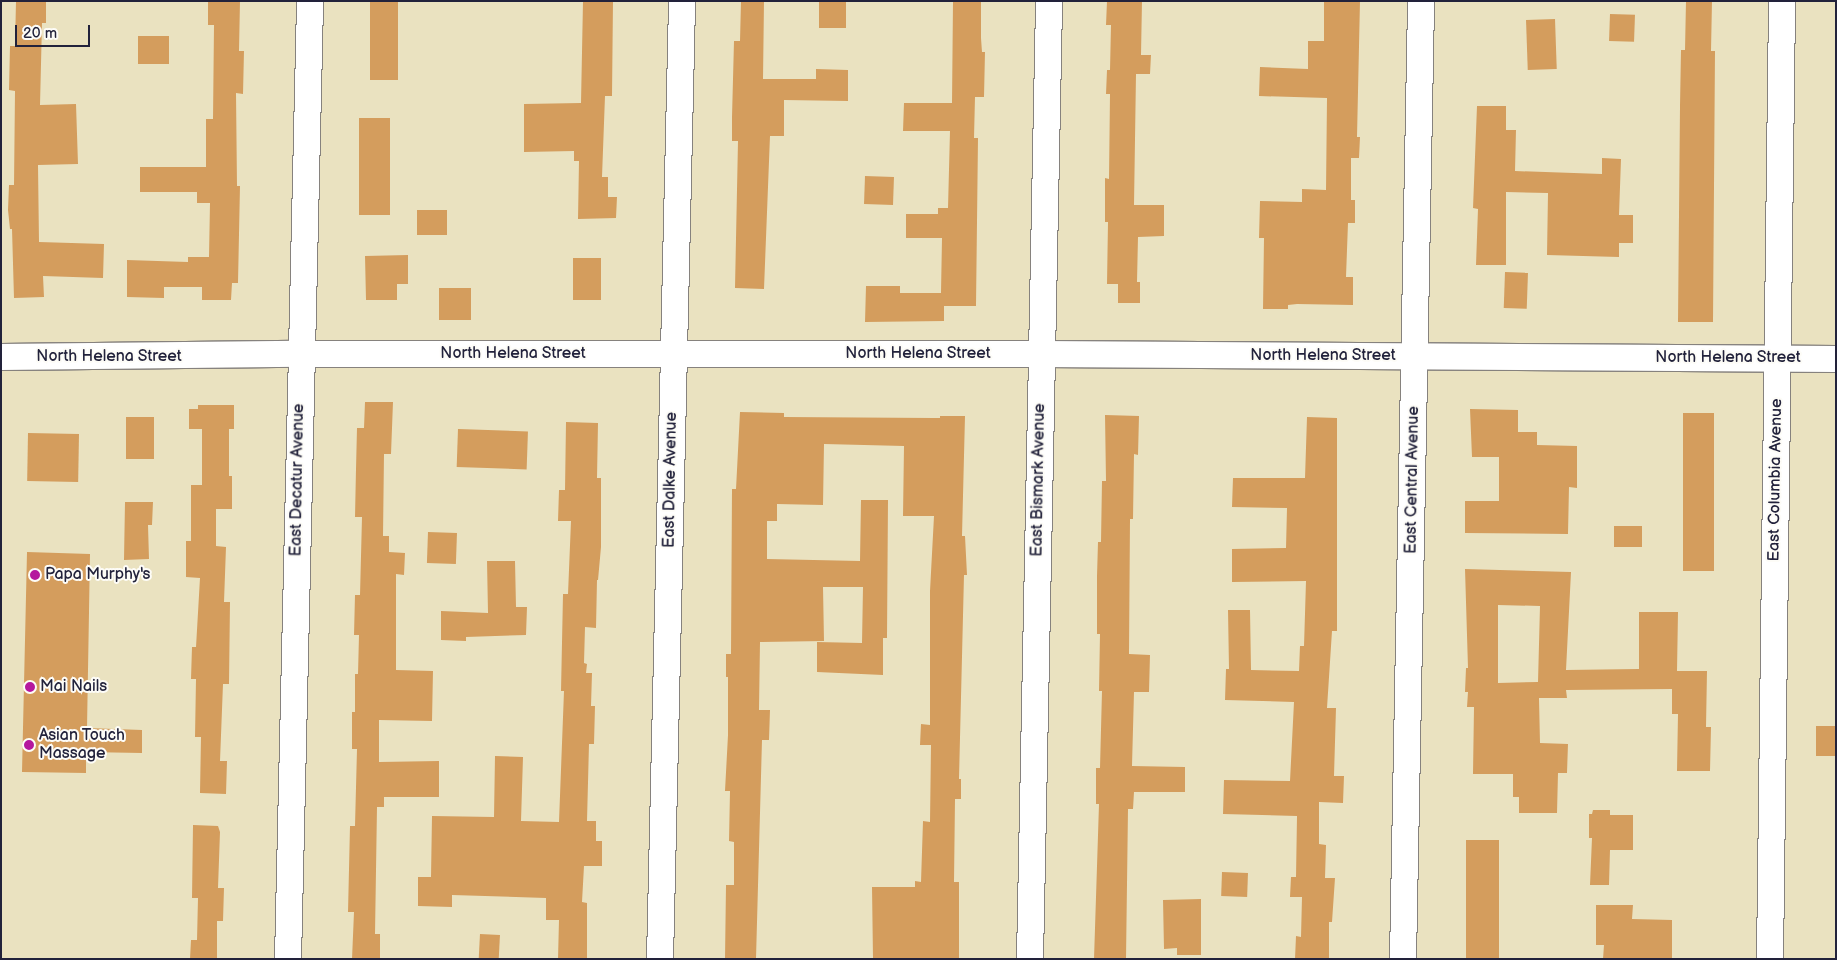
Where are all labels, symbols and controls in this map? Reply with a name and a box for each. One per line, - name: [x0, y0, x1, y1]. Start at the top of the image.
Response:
- scale bar: [18, 15, 92, 47]
- text: 20 m: [23, 24, 57, 43]
- street label: North Helena Street: [440, 344, 586, 364]
- street label: North Helena Street: [845, 344, 991, 364]
- street label: North Helena Street: [1250, 346, 1396, 366]
- street label: North Helena Street: [36, 347, 182, 367]
- street label: North Helena Street: [1655, 348, 1801, 368]
- street label: East Columbia Avenue: [1765, 398, 1787, 562]
- street label: East Decatur Avenue: [287, 403, 309, 557]
- street label: East Bismark Avenue: [1028, 403, 1050, 557]
- street label: East Central Avenue: [1402, 406, 1424, 554]
- street label: East Dalke Avenue: [660, 412, 682, 548]
- place label: Papa Murphy's: [45, 565, 150, 585]
- marker: Papa Murphy's: [29, 569, 41, 581]
- place label: Mai Nails: [40, 677, 107, 697]
- marker: Mai Nails: [24, 681, 36, 693]
- place label: Asian Touch Massage: [39, 726, 125, 764]
- marker: Asian Touch Massage: [23, 739, 35, 751]

